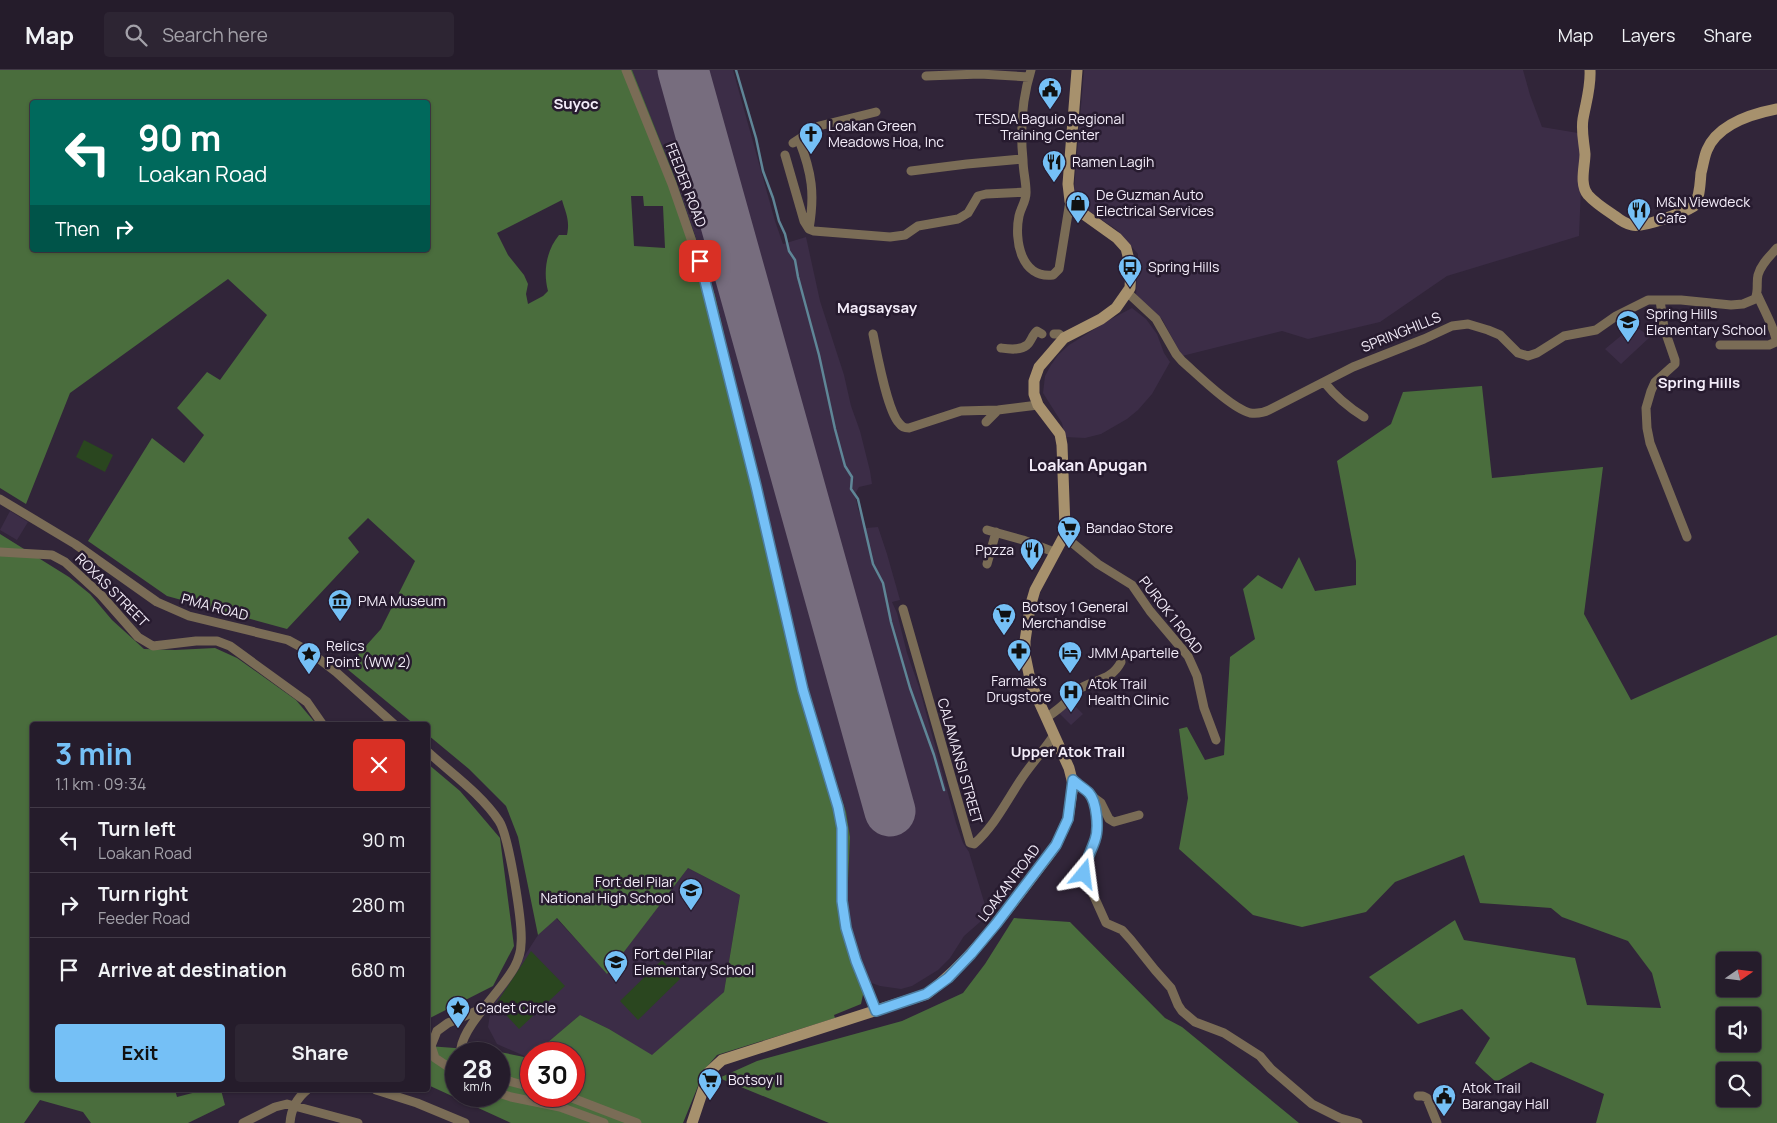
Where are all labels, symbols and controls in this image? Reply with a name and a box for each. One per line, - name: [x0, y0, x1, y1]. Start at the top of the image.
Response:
- search box: [104, 12, 454, 57]
- text: Map: [25, 18, 74, 51]
- icon: search: [122, 21, 150, 49]
- text: Search here: [162, 22, 268, 48]
- text: Map: [1558, 23, 1593, 47]
- text: Layers: [1621, 23, 1675, 47]
- text: Share: [1703, 23, 1752, 47]
- public building icon: TESDA Baguio Regional Training Center: [1037, 76, 1063, 110]
- district label: Suyoc: [553, 93, 599, 114]
- place label: TESDA Baguio Regional Training Center: [976, 109, 1124, 144]
- text: 90 m: [138, 114, 221, 162]
- place label: Loakan Green Meadows Hoa, Inc: [828, 116, 944, 151]
- icon: left: [55, 120, 120, 185]
- church icon: Loakan Green Meadows Hoa, Inc: [798, 121, 824, 155]
- street label: FEEDER ROAD: [662, 140, 711, 230]
- restaurant icon: Ramen Lagih: [1041, 149, 1067, 183]
- place label: Ramen Lagih: [1072, 152, 1154, 171]
- text: Loakan Road: [138, 159, 267, 189]
- place label: De Guzman Auto Electrical Services: [1096, 185, 1214, 220]
- shop icon: De Guzman Auto Electrical Services: [1065, 190, 1091, 224]
- place label: M&N Viewdeck Cafe: [1656, 192, 1751, 227]
- restaurant icon: M&N Viewdeck Cafe: [1626, 197, 1652, 231]
- icon: right: [110, 215, 138, 243]
- text: Then: [55, 216, 100, 242]
- pin: [679, 240, 721, 282]
- icon: arrive: [686, 247, 714, 275]
- bus stop icon: Spring Hills: [1117, 254, 1143, 288]
- place label: Spring Hills: [1148, 257, 1219, 276]
- district label: Magsaysay: [837, 297, 918, 318]
- place label: Spring Hills Elementary School: [1646, 304, 1766, 339]
- street label: SPRINGHILLS: [1358, 307, 1444, 356]
- school or university icon: Spring Hills Elementary School: [1615, 309, 1641, 343]
- district label: Spring Hills: [1658, 372, 1740, 393]
- district label: Loakan Apugan: [1029, 454, 1147, 476]
- supermarket icon: Bandao Store: [1056, 515, 1082, 549]
- place label: Bandao Store: [1086, 518, 1173, 537]
- restaurant icon: Ppzza: [1019, 537, 1045, 571]
- place label: Ppzza: [975, 540, 1014, 559]
- street label: ROXAS STREET: [71, 549, 154, 631]
- street label: PUROK 1 ROAD: [1135, 572, 1208, 657]
- street label: PMA ROAD: [179, 588, 251, 625]
- museum icon: PMA Museum: [327, 588, 353, 622]
- place label: PMA Museum: [358, 591, 446, 610]
- place label: Botsoy 1 General Merchandise: [1022, 597, 1128, 632]
- supermarket icon: Botsoy 1 General Merchandise: [991, 602, 1017, 636]
- place label: Relics Point (WW 2): [326, 636, 412, 671]
- pharmacy icon: Farmak's Drugstore: [1006, 638, 1032, 672]
- hotel icon: JMM Apartelle: [1057, 640, 1083, 674]
- place icon: Relics Point (WW 2): [296, 641, 322, 675]
- place label: JMM Apartelle: [1088, 643, 1179, 662]
- place label: Farmak's Drugstore: [986, 671, 1052, 706]
- place label: Atok Trail Health Clinic: [1088, 674, 1170, 709]
- hospital icon: Atok Trail Health Clinic: [1058, 679, 1084, 713]
- street label: CALAMANSI STREET: [933, 696, 988, 826]
- text: 3 min: [55, 733, 133, 774]
- button: close: [353, 739, 405, 791]
- district label: Upper Atok Trail: [1011, 741, 1125, 762]
- text: 1.1 km · 09:34: [55, 773, 146, 795]
- text: Turn left: [98, 816, 176, 842]
- icon: left: [55, 826, 83, 854]
- text: 90 m: [362, 827, 405, 853]
- street label: LOAKAN ROAD: [973, 840, 1044, 925]
- text: Loakan Road: [98, 842, 192, 864]
- position arrow: [1057, 847, 1109, 899]
- place label: Fort del Pilar National High School: [541, 872, 674, 907]
- school or university icon: Fort del Pilar National High School: [678, 877, 704, 911]
- text: Turn right: [98, 881, 188, 907]
- icon: right: [55, 891, 83, 919]
- text: 280 m: [352, 892, 405, 918]
- text: Feeder Road: [98, 907, 190, 929]
- place label: Fort del Pilar Elementary School: [634, 944, 754, 979]
- school or university icon: Fort del Pilar Elementary School: [603, 949, 629, 983]
- north arrow: [1716, 952, 1761, 998]
- map controls: [1716, 952, 1761, 1107]
- icon: arrive: [55, 956, 83, 984]
- text: Arrive at destination: [98, 957, 287, 983]
- text: 680 m: [351, 957, 405, 983]
- place icon: Cadet Circle: [445, 995, 471, 1029]
- place label: Cadet Circle: [476, 998, 556, 1017]
- button: sound: [1716, 1007, 1761, 1052]
- button: Exit: [55, 1024, 225, 1082]
- button: Share: [235, 1024, 405, 1082]
- speed limit sign: 30: [520, 1042, 585, 1107]
- text: 28: [462, 1051, 493, 1086]
- button: search: [1716, 1062, 1761, 1107]
- supermarket icon: Botsoy II: [697, 1067, 723, 1101]
- place label: Botsoy II: [728, 1070, 783, 1089]
- text: km/h: [464, 1078, 491, 1095]
- place label: Atok Trail Barangay Hall: [1462, 1078, 1549, 1113]
- public building icon: Atok Trail Barangay Hall: [1431, 1083, 1457, 1117]

